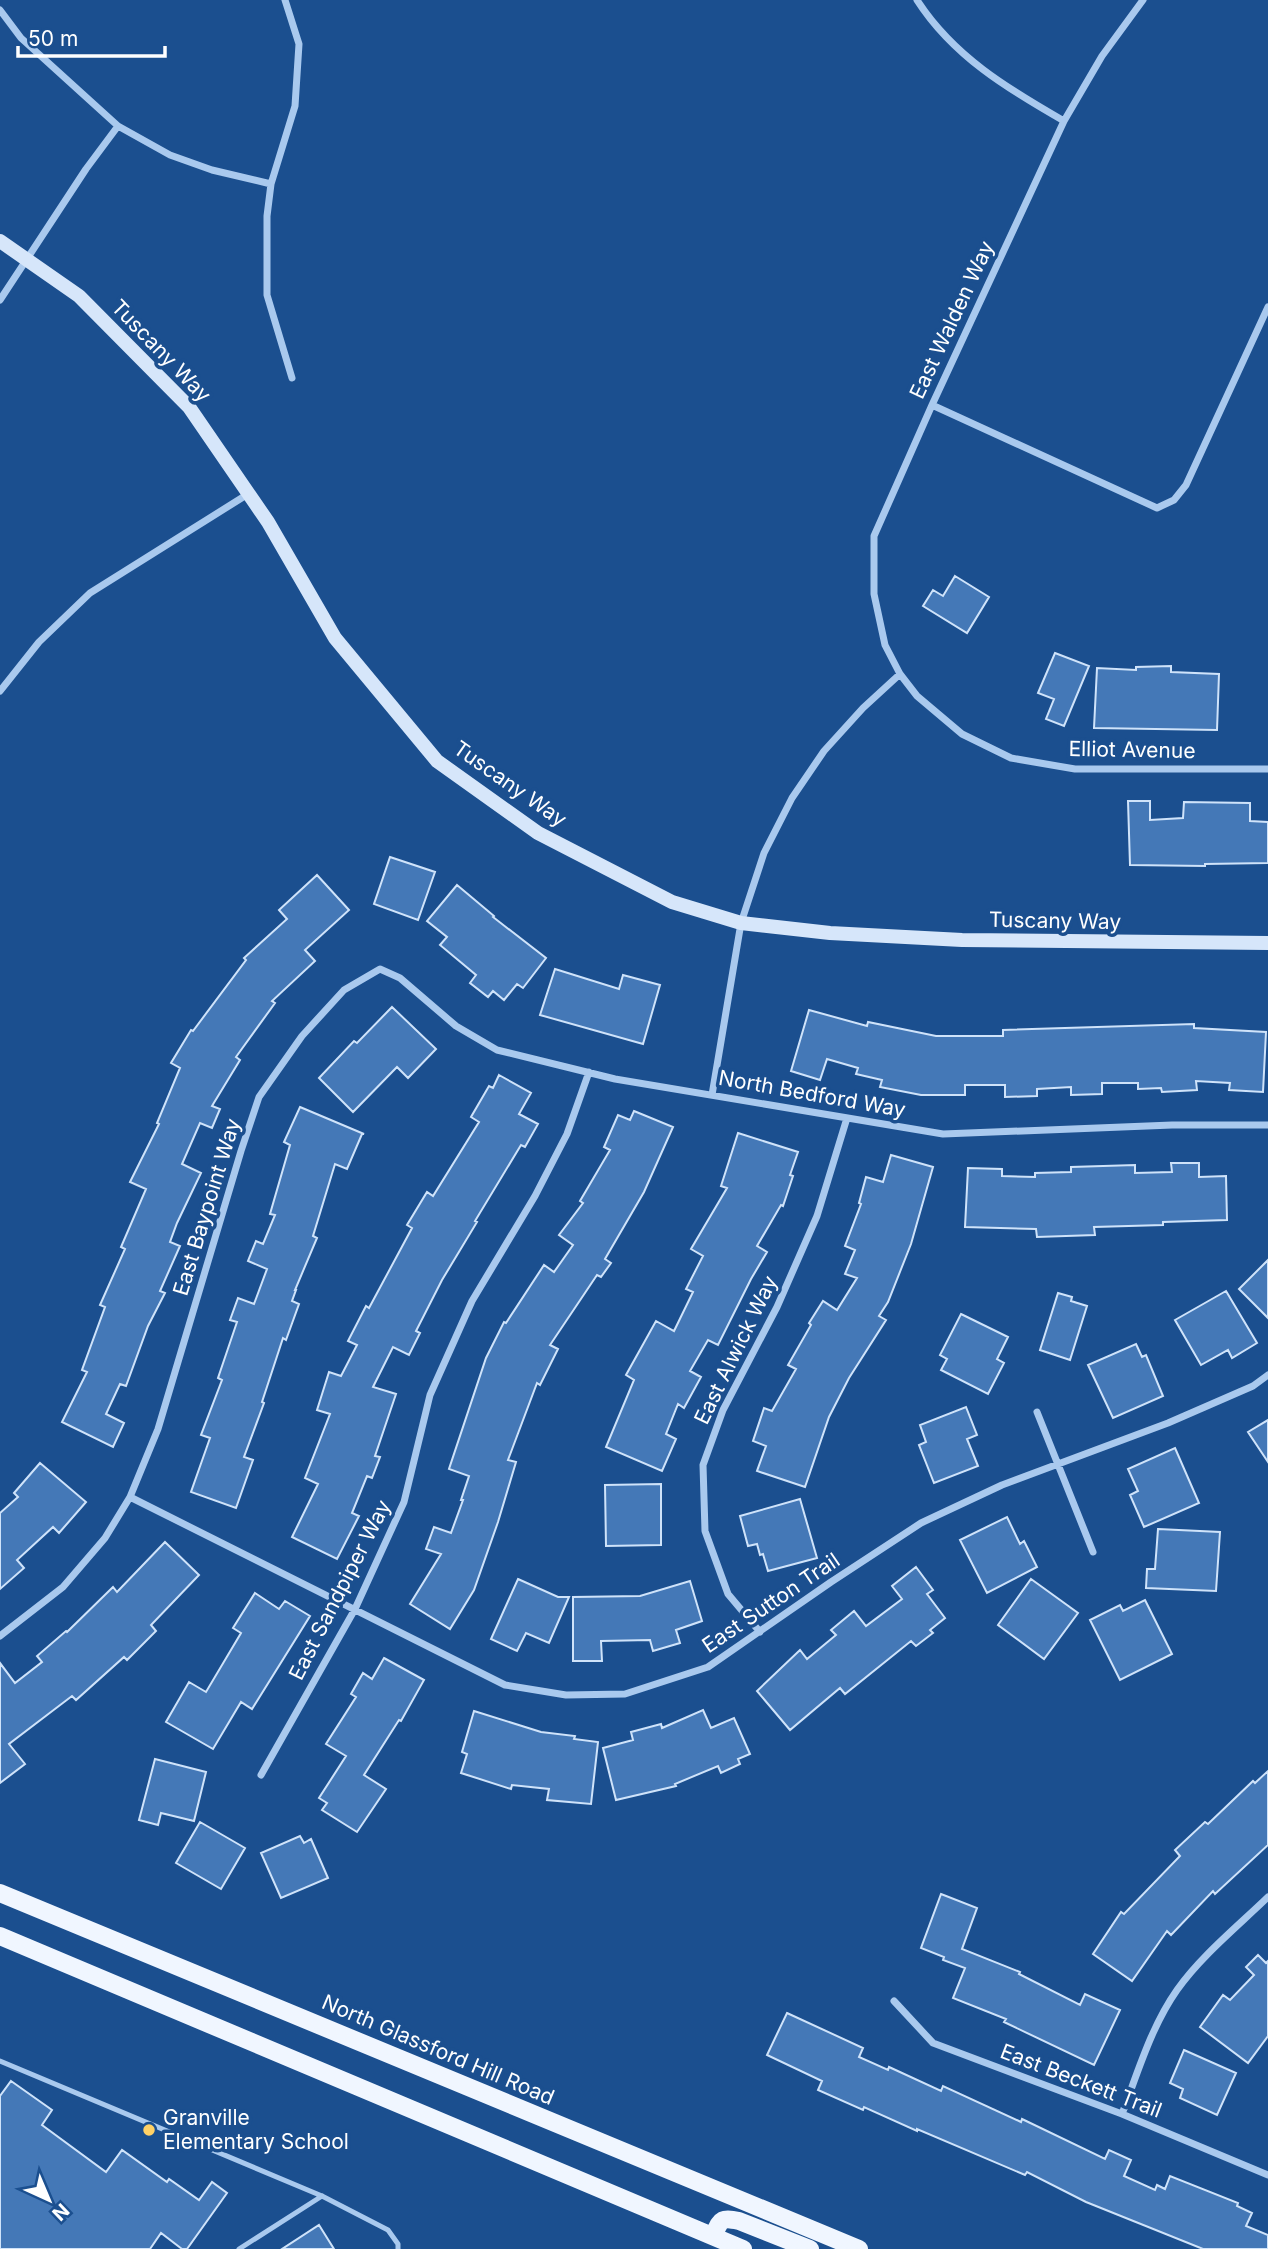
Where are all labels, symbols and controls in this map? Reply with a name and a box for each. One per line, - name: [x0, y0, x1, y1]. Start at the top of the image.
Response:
- scale bar: [18, 14, 164, 58]
- text: 50 m: [28, 26, 78, 51]
- street label: East Walden Way: [904, 237, 999, 403]
- street label: Tuscany Way: [106, 294, 216, 407]
- street label: Tuscany Way: [449, 735, 572, 832]
- street label: Elliot Avenue: [1068, 736, 1196, 763]
- street label: Tuscany Way: [989, 907, 1122, 934]
- street label: North Bedford Way: [717, 1065, 908, 1122]
- street label: East Baypoint Way: [168, 1115, 245, 1298]
- street label: East Alwick Way: [689, 1271, 782, 1428]
- street label: East Sandpiper Way: [283, 1495, 396, 1684]
- street label: East Sutton Trail: [697, 1547, 844, 1658]
- street label: North Glassford Hill Road: [318, 1989, 558, 2110]
- street label: East Beckett Trail: [997, 2038, 1165, 2123]
- place label: Granville Elementary School: [163, 2105, 349, 2154]
- marker: Granville Elementary School: [141, 2122, 157, 2138]
- north arrow: [14, 2165, 84, 2235]
- text: N: [47, 2199, 74, 2225]

